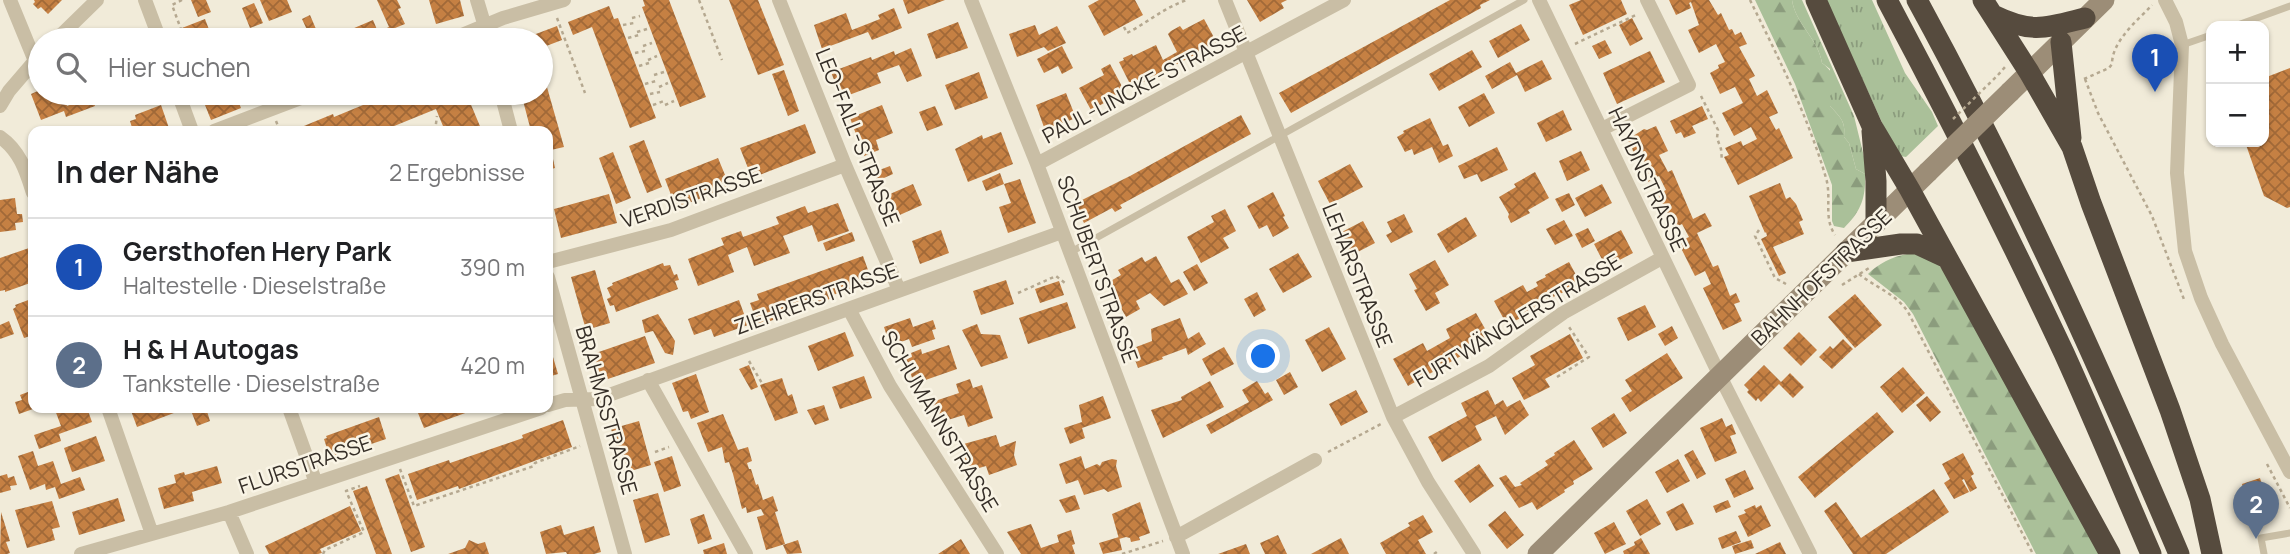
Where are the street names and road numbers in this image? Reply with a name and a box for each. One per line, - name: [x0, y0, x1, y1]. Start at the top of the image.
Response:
- street label: PAUL-LINCKE-STRASSE: [1037, 18, 1251, 150]
- street label: LEO-FALL-STRASSE: [809, 44, 907, 230]
- street label: HAYDNSTRASSE: [1602, 102, 1694, 256]
- street label: VERDISTRASSE: [617, 160, 765, 234]
- street label: SCHUBERTSTRASSE: [1051, 171, 1145, 367]
- street label: LEHARSTRASSE: [1316, 199, 1400, 351]
- street label: BAHNHOFSTRASSE: [1745, 203, 1897, 351]
- street label: FURTWÄNGLERSTRASSE: [1408, 247, 1626, 393]
- street label: ZIEHRERSTRASSE: [730, 255, 902, 341]
- street label: BRAHMSSTRASSE: [569, 322, 645, 498]
- street label: SCHUMANNSTRASSE: [875, 325, 1005, 517]
- street label: FLURSTRASSE: [235, 428, 375, 500]

